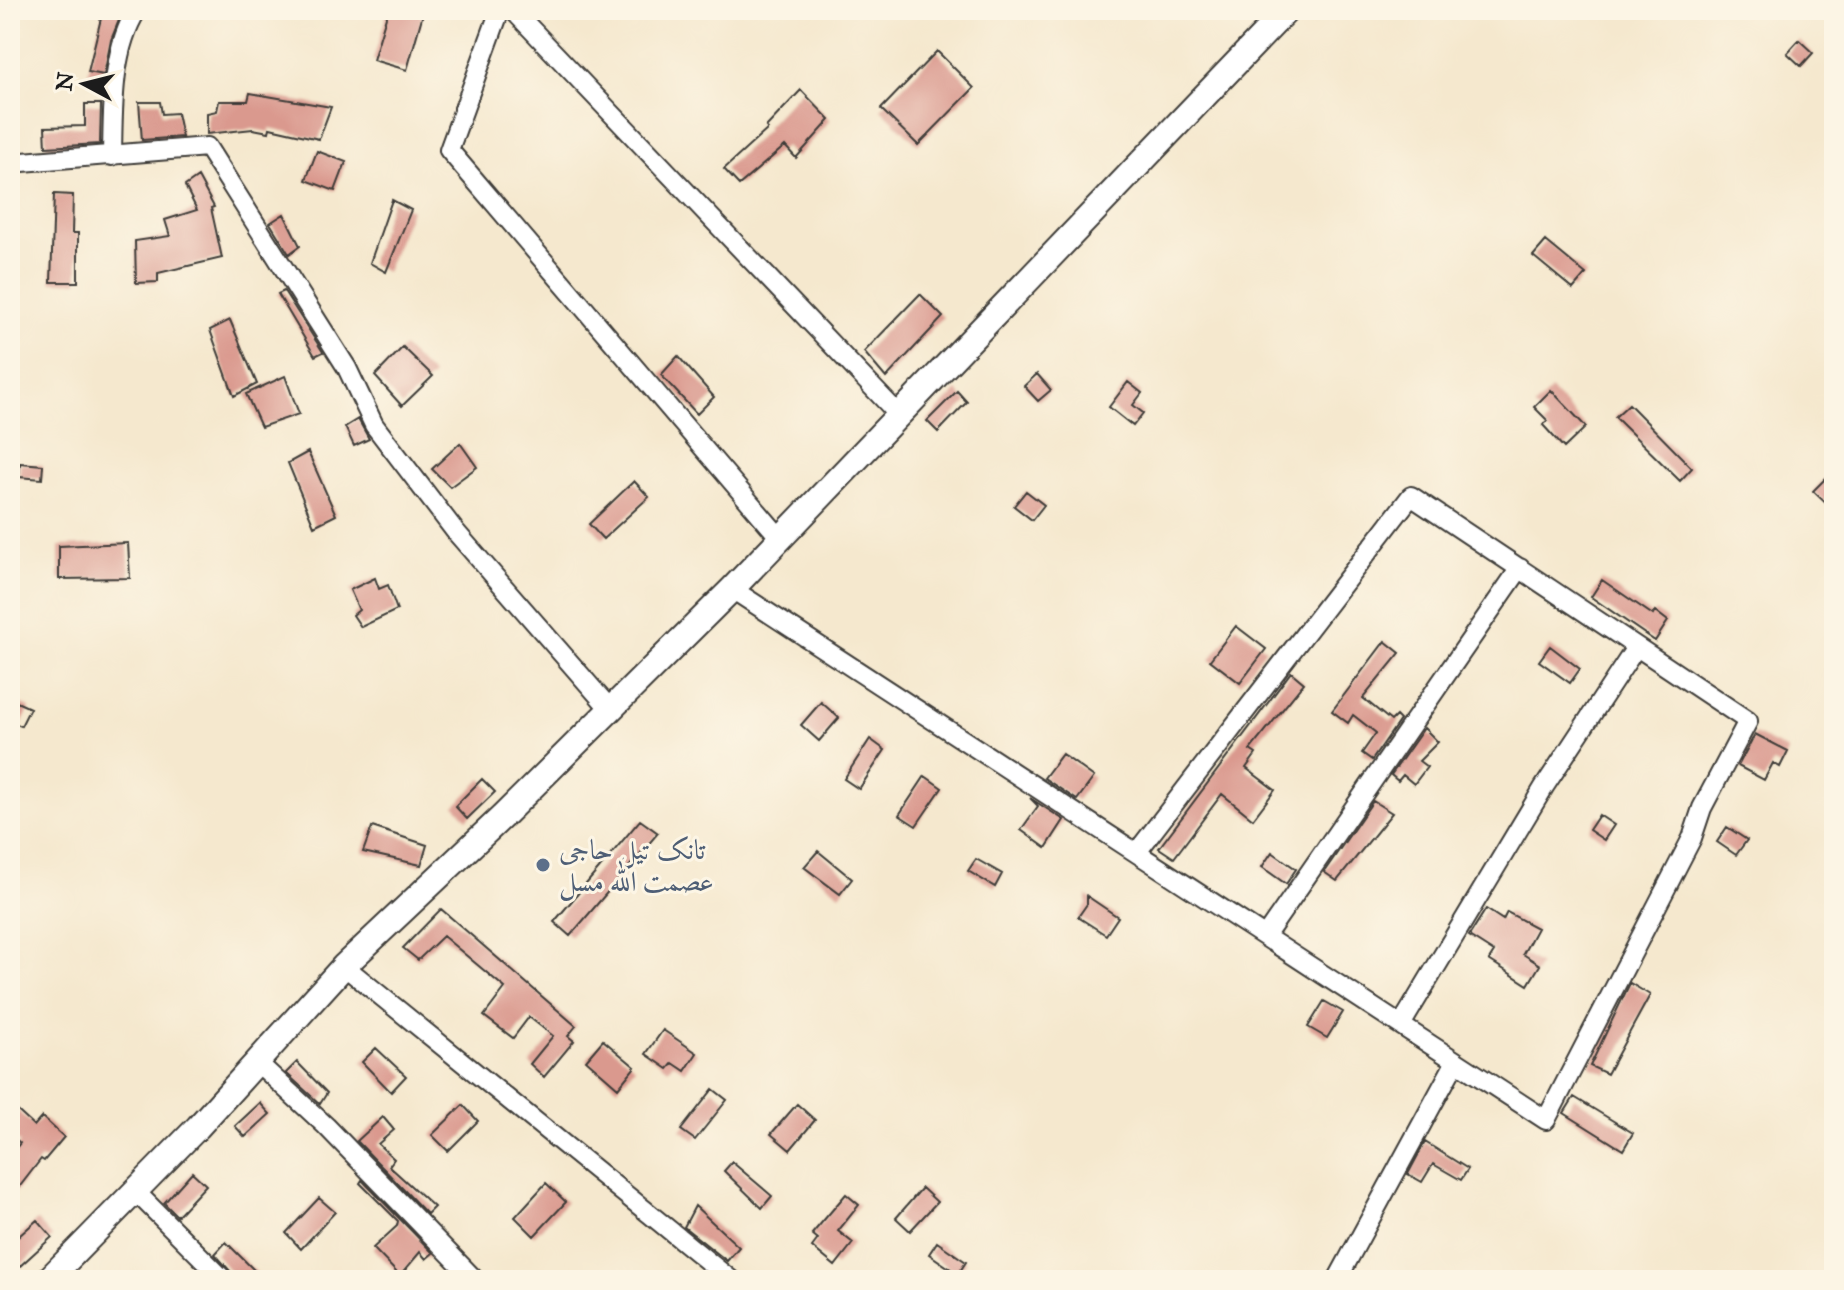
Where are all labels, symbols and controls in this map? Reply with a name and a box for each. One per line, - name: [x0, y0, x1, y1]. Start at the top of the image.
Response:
- north arrow: [44, 44, 124, 124]
- text: N: [50, 70, 79, 93]
- place label: تانک تیل حاجی عصمت الله مسل: [559, 832, 714, 901]
- marker: تانک تیل حاجی عصمت الله مسل: [534, 856, 552, 874]

